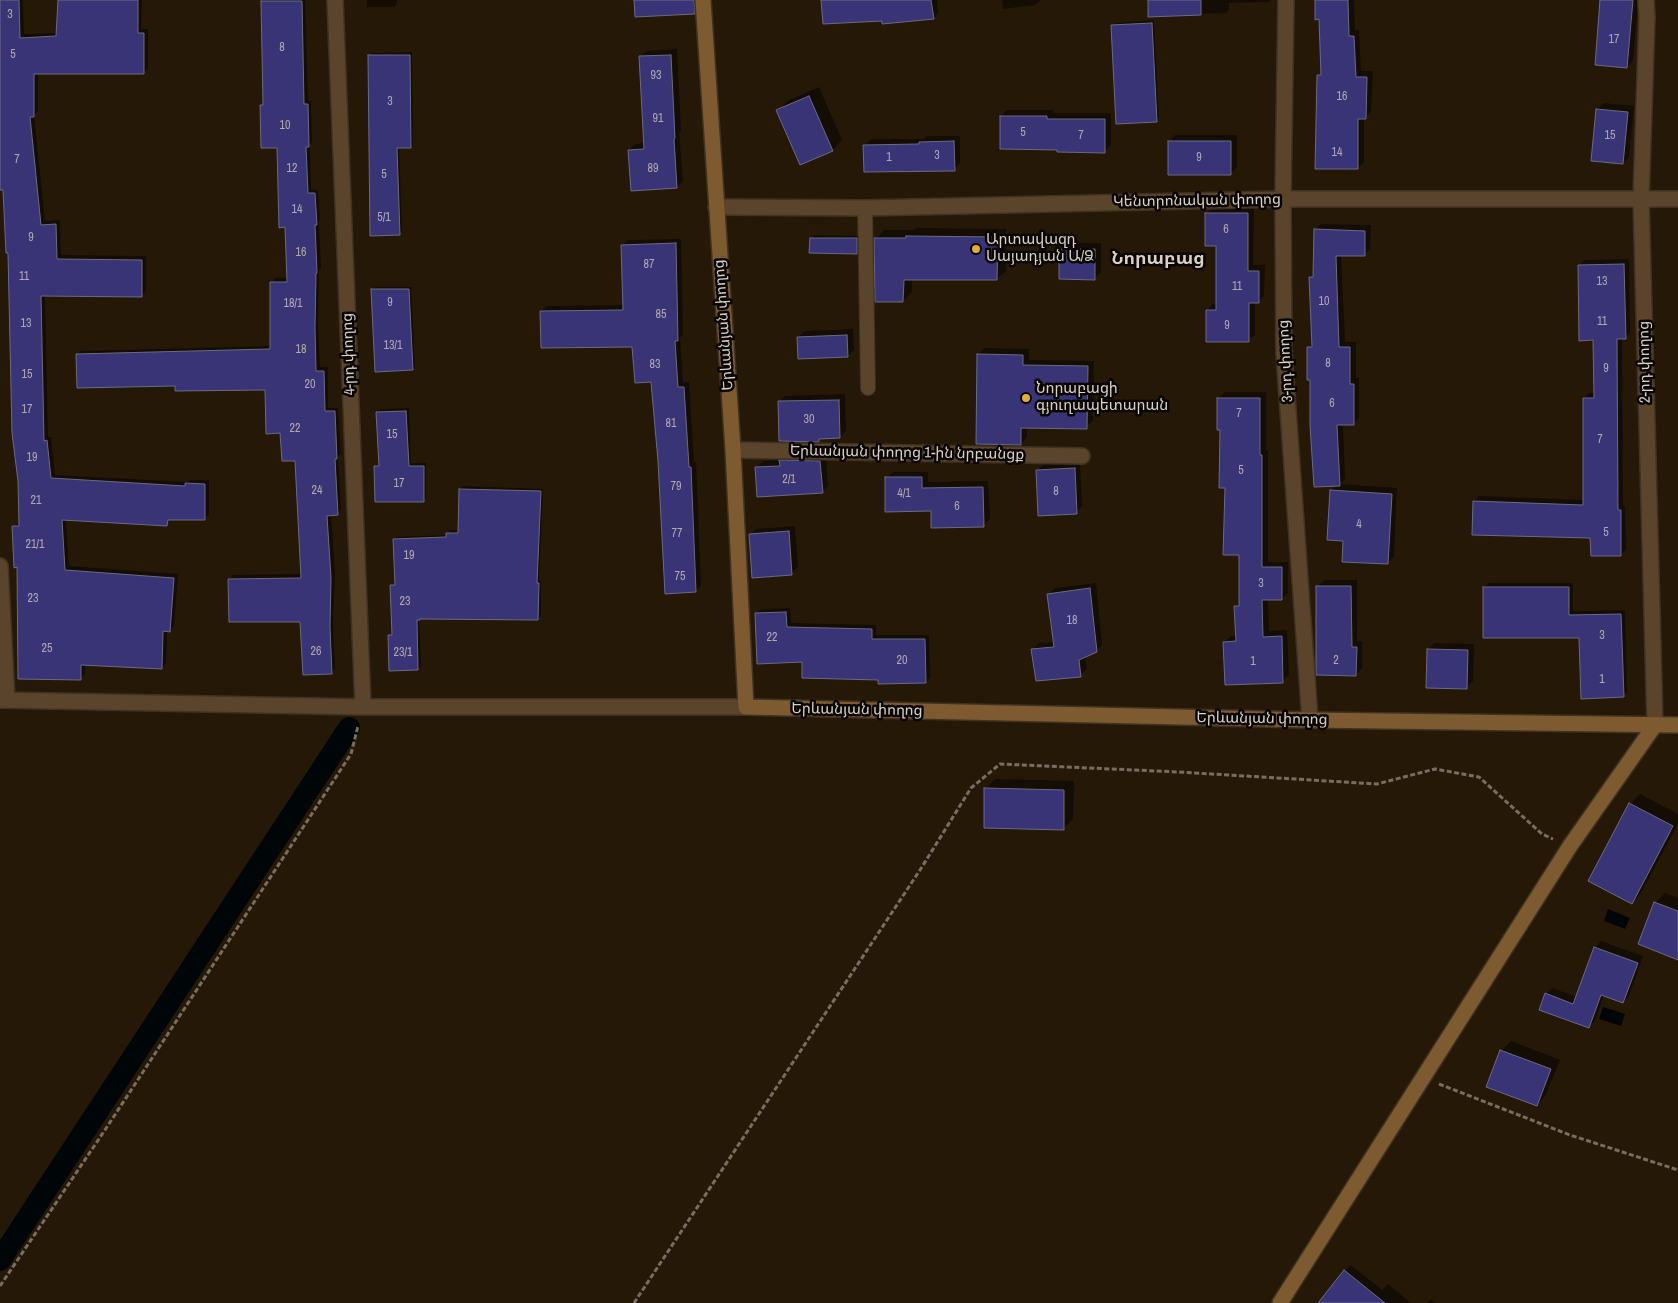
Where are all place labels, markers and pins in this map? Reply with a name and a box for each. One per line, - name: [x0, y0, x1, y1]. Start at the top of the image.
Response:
- place label: Արտավազդ Սայադյան Ա/Ձ: [986, 231, 1094, 266]
- marker: Արտավազդ Սայադյան Ա/Ձ: [970, 243, 982, 255]
- place label: Նորաբացի գյուղապետարան: [1036, 380, 1168, 415]
- marker: Նորաբացի գյուղապետարան: [1020, 392, 1032, 404]

